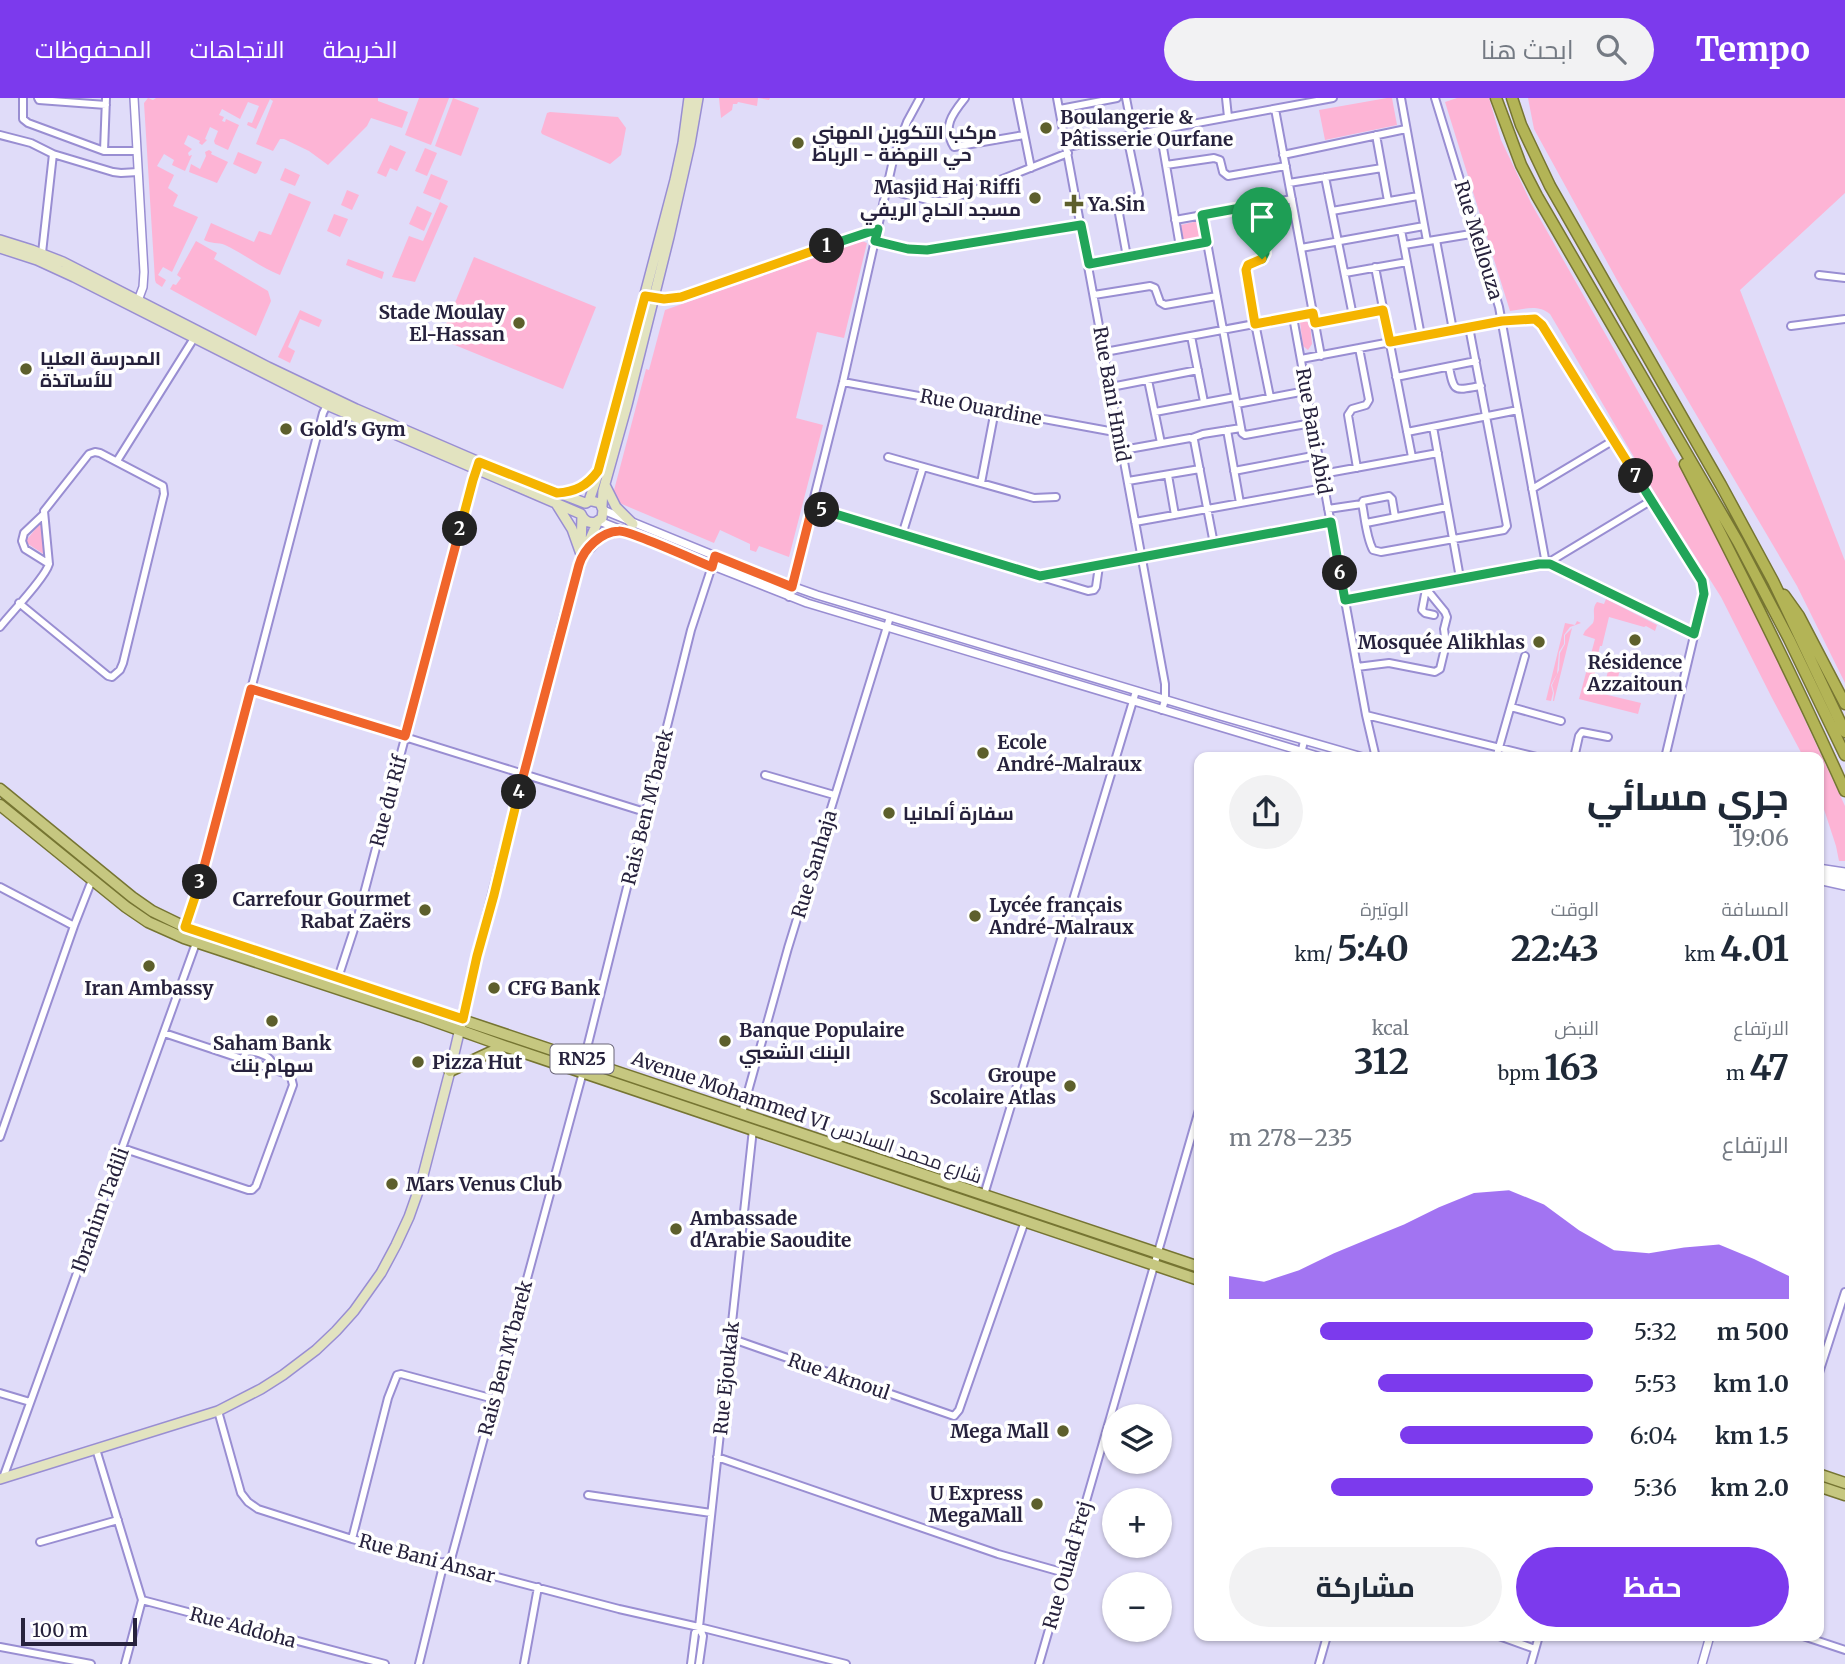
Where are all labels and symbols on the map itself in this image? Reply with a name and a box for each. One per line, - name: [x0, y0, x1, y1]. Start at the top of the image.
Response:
- place label: Boulangerie & Pâtisserie Ourfane: [1060, 105, 1233, 151]
- place label: مركب التكوين المهني حي النهضة - الرباط: [812, 120, 997, 170]
- marker: Boulangerie & Pâtisserie Ourfane: [1038, 120, 1054, 136]
- marker: مركب التكوين المهني حي النهضة - الرباط: [790, 135, 806, 151]
- place label: Masjid Haj Riffi مسجد الحاج الريفي: [860, 175, 1021, 225]
- street label: Rue Mellouza: [1449, 178, 1509, 302]
- pin: [1232, 187, 1292, 259]
- marker: Masjid Haj Riffi مسجد الحاج الريفي: [1027, 190, 1043, 206]
- place label: Ya.Sin: [1087, 192, 1145, 216]
- marker: Ya.Sin: [1066, 196, 1082, 212]
- pin: 1: [810, 228, 844, 264]
- place label: Stade Moulay El-Hassan: [378, 300, 506, 346]
- marker: Stade Moulay El-Hassan: [511, 315, 527, 331]
- street label: Rue Bani Hmid: [1088, 324, 1136, 464]
- place label: المدرسة العليا للأساتذة: [40, 346, 161, 392]
- marker: المدرسة العليا للأساتذة: [18, 361, 34, 377]
- street label: Rue Bani Abid: [1291, 366, 1337, 496]
- street label: Rue Ouardine: [918, 383, 1044, 431]
- place label: Gold's Gym: [300, 417, 406, 441]
- marker: Gold's Gym: [278, 421, 294, 437]
- pin: 7: [1618, 458, 1654, 494]
- pin: 5: [804, 492, 840, 528]
- pin: 2: [442, 512, 477, 546]
- pin: 6: [1322, 556, 1358, 590]
- place label: Mosquée Alikhlas: [1358, 630, 1525, 654]
- marker: Résidence Azzaitoun: [1627, 632, 1643, 648]
- marker: Mosquée Alikhlas: [1531, 634, 1547, 650]
- place label: Résidence Azzaitoun: [1586, 650, 1683, 696]
- street label: Rais Ben M’barek: [616, 727, 678, 887]
- place label: Ecole André-Malraux: [996, 730, 1142, 776]
- marker: Ecole André-Malraux: [975, 745, 991, 761]
- street label: Rue du Rif: [364, 752, 412, 849]
- pin: 4: [502, 774, 536, 810]
- place label: سفارة ألمانيا: [903, 800, 1014, 825]
- marker: سفارة ألمانيا: [881, 805, 897, 821]
- street label: Rue Sanhaja: [786, 807, 842, 921]
- pin: 3: [182, 864, 218, 900]
- place label: Carrefour Gourmet Rabat Zaërs: [233, 887, 411, 933]
- place label: Lycée français André-Malraux: [988, 893, 1134, 939]
- marker: Carrefour Gourmet Rabat Zaërs: [417, 902, 433, 918]
- marker: Lycée français André-Malraux: [967, 908, 983, 924]
- marker: Iran Ambassy: [141, 958, 157, 974]
- place label: Iran Ambassy: [84, 976, 214, 1000]
- place label: CFG Bank: [508, 976, 601, 1000]
- marker: CFG Bank: [486, 980, 502, 996]
- marker: Saham Bank سهام بنك: [264, 1013, 280, 1029]
- place label: Banque Populaire البنك الشعبي: [739, 1018, 904, 1068]
- place label: Saham Bank سهام بنك: [213, 1031, 332, 1079]
- marker: Banque Populaire البنك الشعبي: [717, 1033, 733, 1049]
- road number: RN25: [550, 1044, 614, 1074]
- street label: Avenue Mohammed VI شارع محمد السادس: [627, 1045, 985, 1190]
- place label: Pizza Hut: [432, 1050, 523, 1074]
- marker: Pizza Hut: [410, 1054, 426, 1070]
- place label: Groupe Scolaire Atlas: [929, 1063, 1056, 1109]
- marker: Groupe Scolaire Atlas: [1062, 1078, 1078, 1094]
- street label: Ibrahim Tadili: [66, 1144, 134, 1276]
- place label: Mars Venus Club: [406, 1172, 563, 1196]
- marker: Mars Venus Club: [384, 1176, 400, 1192]
- place label: Ambassade d'Arabie Saoudite: [689, 1206, 851, 1252]
- marker: Ambassade d'Arabie Saoudite: [668, 1221, 684, 1237]
- street label: Rais Ben M’barek: [473, 1278, 537, 1438]
- street label: Rue Ejoukak: [708, 1320, 744, 1436]
- street label: Rue Aknoul: [785, 1347, 893, 1405]
- place label: Mega Mall: [950, 1419, 1049, 1443]
- marker: Mega Mall: [1055, 1423, 1071, 1439]
- place label: U Express MegaMall: [929, 1481, 1023, 1527]
- marker: U Express MegaMall: [1029, 1496, 1045, 1512]
- street label: Rue Oulad Frej: [1037, 1498, 1097, 1632]
- street label: Rue Bani Ansar: [356, 1528, 498, 1588]
- street label: Rue Addoha: [187, 1601, 299, 1653]
- scale bar: [21, 1615, 136, 1647]

